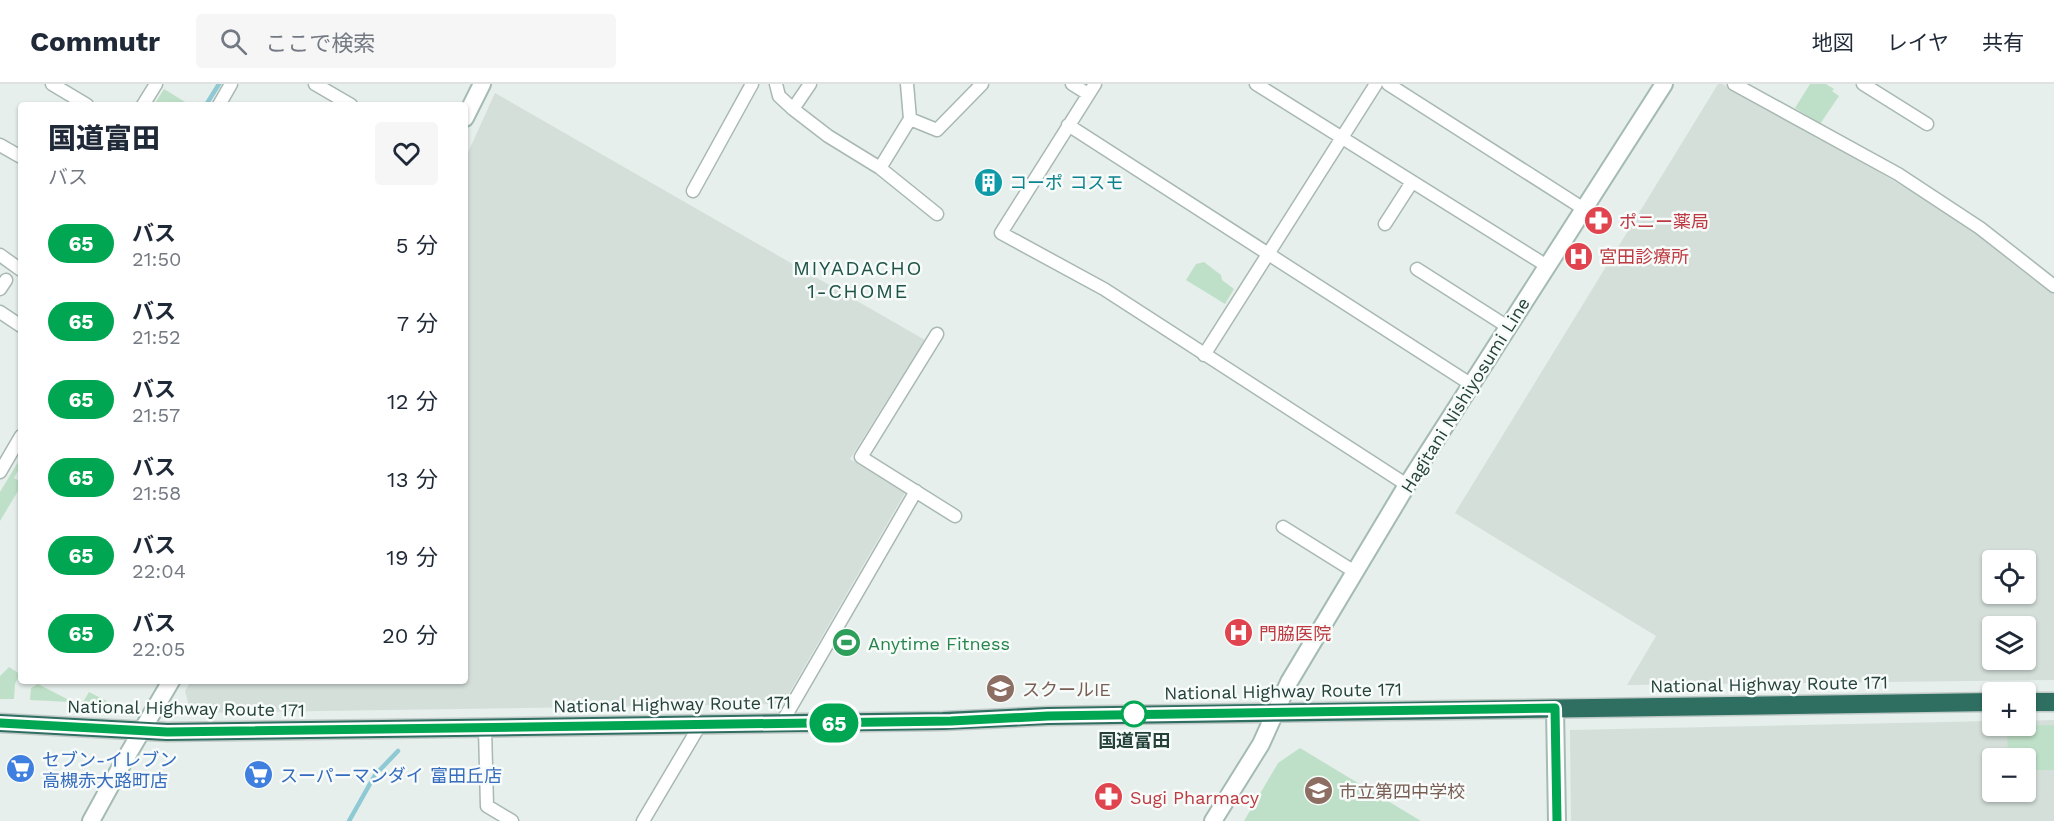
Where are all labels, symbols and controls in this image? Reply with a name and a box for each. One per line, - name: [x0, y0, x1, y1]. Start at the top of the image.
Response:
- search box: [196, 14, 616, 68]
- text: Commutr: [30, 25, 160, 58]
- icon: search: [217, 25, 250, 58]
- text: 地図: [1812, 30, 1854, 55]
- text: レイヤ: [1887, 30, 1949, 55]
- text: 共有: [1982, 30, 2024, 55]
- text: ここで検索: [265, 31, 375, 56]
- text: 国道富田: [48, 122, 160, 155]
- button: heart: [375, 122, 438, 185]
- text: バス: [48, 165, 88, 189]
- building icon: コーポ コスモ: [972, 166, 1004, 198]
- place label: コーポ コスモ: [1009, 172, 1123, 193]
- pharmacy icon: ポニー薬局: [1582, 205, 1614, 237]
- place label: ポニー薬局: [1619, 211, 1709, 232]
- text: バス: [132, 221, 176, 246]
- text: 65: [68, 231, 94, 256]
- text: 5 分: [396, 233, 438, 258]
- hospital icon: 宮田診療所: [1562, 240, 1594, 272]
- place label: 宮田診療所: [1599, 246, 1689, 267]
- text: 21:50: [132, 247, 181, 271]
- district label: MIYADACHO 1-CHOME: [793, 256, 923, 303]
- street label: Hagitani Nishiyosumi Line: [1396, 293, 1534, 497]
- text: バス: [132, 299, 176, 324]
- text: 65: [68, 309, 94, 334]
- text: 7 分: [397, 311, 438, 336]
- text: 21:52: [132, 325, 181, 349]
- text: バス: [132, 377, 176, 402]
- text: 65: [68, 387, 94, 412]
- text: 12 分: [387, 389, 438, 414]
- text: 21:57: [132, 403, 180, 427]
- text: バス: [132, 455, 176, 480]
- text: 65: [68, 465, 94, 490]
- text: 13 分: [387, 467, 438, 492]
- text: 21:58: [132, 481, 181, 505]
- text: バス: [132, 533, 176, 558]
- text: 65: [68, 543, 94, 568]
- text: 19 分: [386, 545, 438, 570]
- map controls: [1982, 550, 2036, 802]
- button: locate: [1982, 550, 2036, 604]
- text: 22:04: [132, 559, 186, 583]
- text: バス: [132, 611, 176, 636]
- button: layers: [1982, 616, 2036, 670]
- hospital icon: 門脇医院: [1222, 617, 1254, 649]
- text: 65: [68, 621, 94, 646]
- text: 20 分: [382, 623, 438, 648]
- place label: 門脇医院: [1259, 623, 1331, 644]
- sports icon: Anytime Fitness: [831, 627, 863, 659]
- place label: Anytime Fitness: [868, 633, 1010, 654]
- text: 22:05: [132, 637, 185, 661]
- street label: National Highway Route 171: [1650, 671, 1888, 697]
- school or university icon: スクールIE: [985, 673, 1017, 705]
- street label: National Highway Route 171: [1164, 678, 1402, 704]
- place label: スクールIE: [1022, 679, 1111, 700]
- button: +: [1982, 682, 2036, 736]
- street label: National Highway Route 171: [553, 691, 791, 717]
- street label: National Highway Route 171: [67, 695, 305, 721]
- marker: 国道富田: [1121, 701, 1147, 727]
- line badge: 65: [807, 704, 861, 742]
- text: 65: [821, 711, 847, 736]
- place label: 国道富田: [1098, 730, 1170, 751]
- button: −: [1982, 748, 2036, 802]
- place label: セブン-イレブン 高槻赤大路町店: [42, 749, 177, 791]
- supermarket icon: セブン-イレブン 高槻赤大路町店: [5, 753, 37, 785]
- supermarket icon: スーパーマンダイ 富田丘店: [243, 759, 275, 791]
- place label: スーパーマンダイ 富田丘店: [280, 765, 502, 786]
- school or university icon: 市立第四中学校: [1302, 775, 1334, 807]
- pharmacy icon: Sugi Pharmacy: [1093, 781, 1125, 813]
- place label: 市立第四中学校: [1339, 781, 1465, 802]
- place label: Sugi Pharmacy: [1130, 787, 1260, 808]

